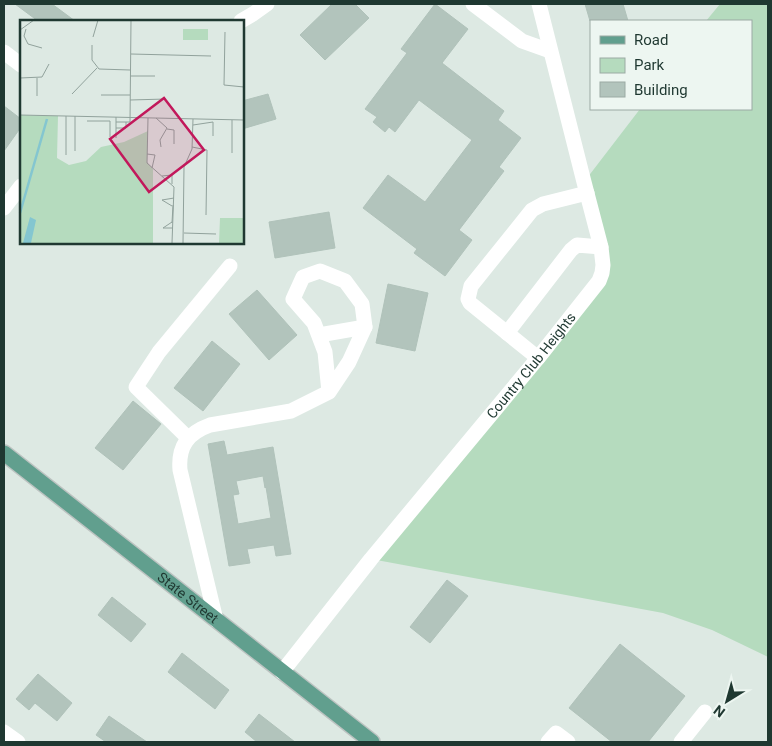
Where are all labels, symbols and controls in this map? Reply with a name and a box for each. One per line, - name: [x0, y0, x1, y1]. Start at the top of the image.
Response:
- inset map: [20, 20, 244, 244]
- legend: [590, 20, 752, 110]
- text: Road: [634, 31, 668, 49]
- text: Park: [634, 56, 665, 74]
- text: Building: [634, 81, 688, 99]
- street label: Country Club Heights: [483, 309, 579, 422]
- street label: State Street: [154, 569, 222, 627]
- north arrow: [702, 676, 752, 726]
- text: N: [710, 702, 728, 721]

